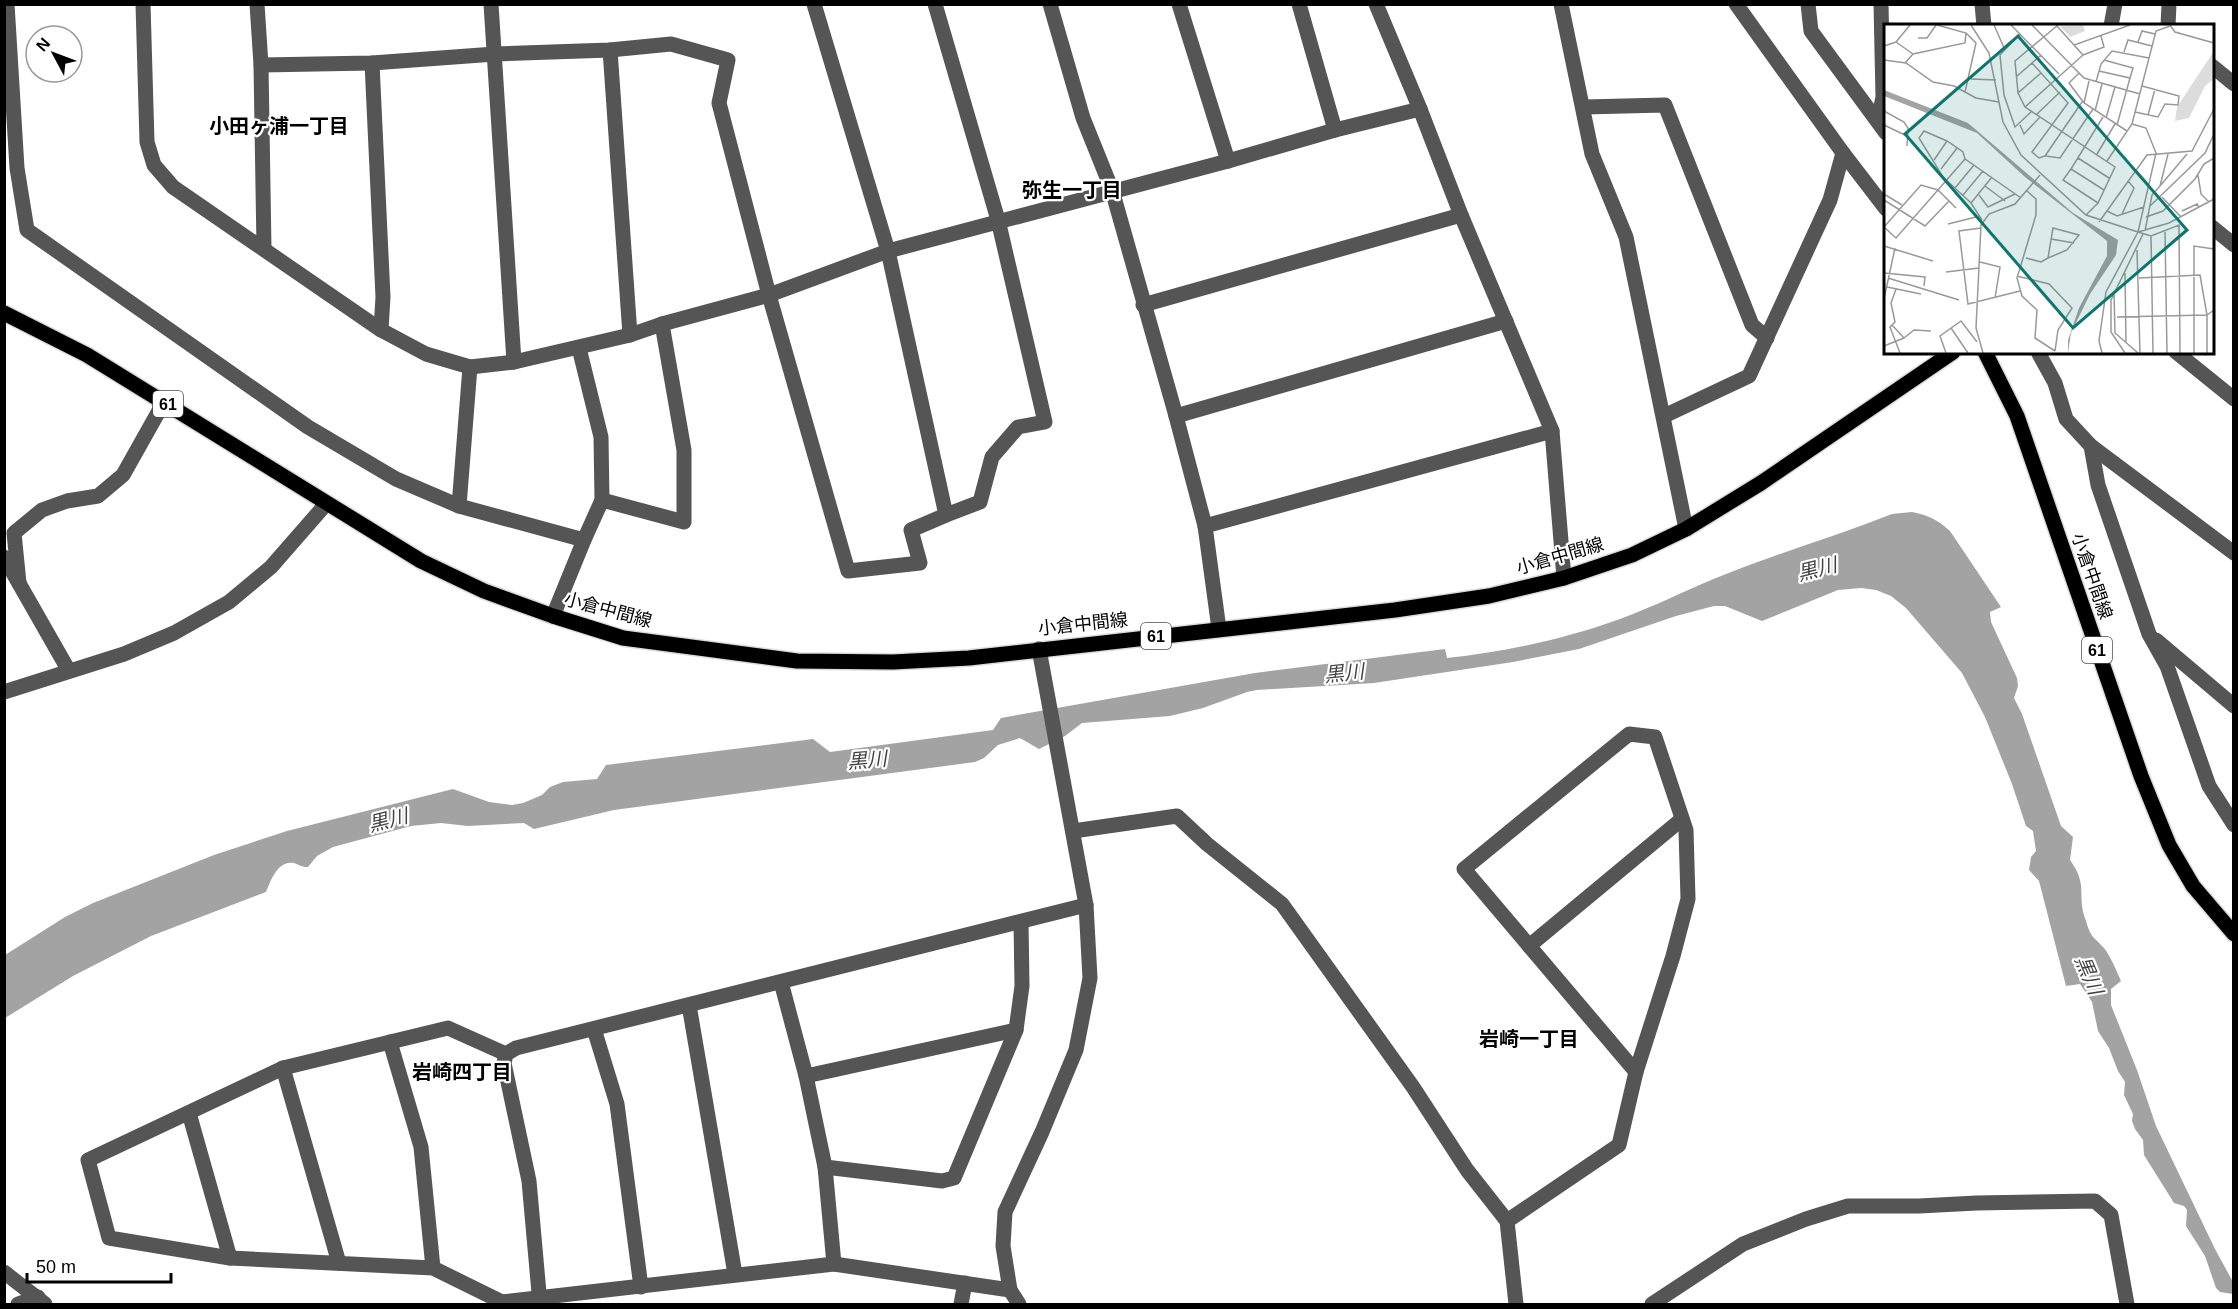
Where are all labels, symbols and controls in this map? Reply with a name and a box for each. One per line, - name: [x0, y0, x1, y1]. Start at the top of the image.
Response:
- north arrow: [24, 24, 84, 84]
- inset map: [1884, 24, 2214, 354]
- text: N: [33, 35, 53, 54]
- district label: 小田ヶ浦一丁目: [209, 115, 349, 137]
- district label: 弥生一丁目: [1022, 179, 1122, 201]
- road number: 61: [153, 391, 183, 417]
- street label: 小倉中間線: [2068, 530, 2116, 622]
- street label: 小倉中間線: [1514, 534, 1606, 578]
- water label: 黒川: [1795, 553, 1841, 585]
- street label: 小倉中間線: [562, 589, 654, 631]
- street label: 小倉中間線: [1037, 609, 1129, 639]
- road number: 61: [1141, 623, 1171, 649]
- road number: 61: [2082, 637, 2112, 663]
- water label: 黒川: [1323, 660, 1367, 686]
- water label: 黒川: [846, 747, 890, 773]
- water label: 黒川: [366, 804, 412, 836]
- water label: 黒川: [2071, 952, 2108, 1000]
- district label: 岩崎一丁目: [1479, 1028, 1579, 1050]
- district label: 岩崎四丁目: [412, 1061, 512, 1083]
- scale bar: [27, 1246, 171, 1284]
- text: 50 m: [36, 1257, 76, 1277]

